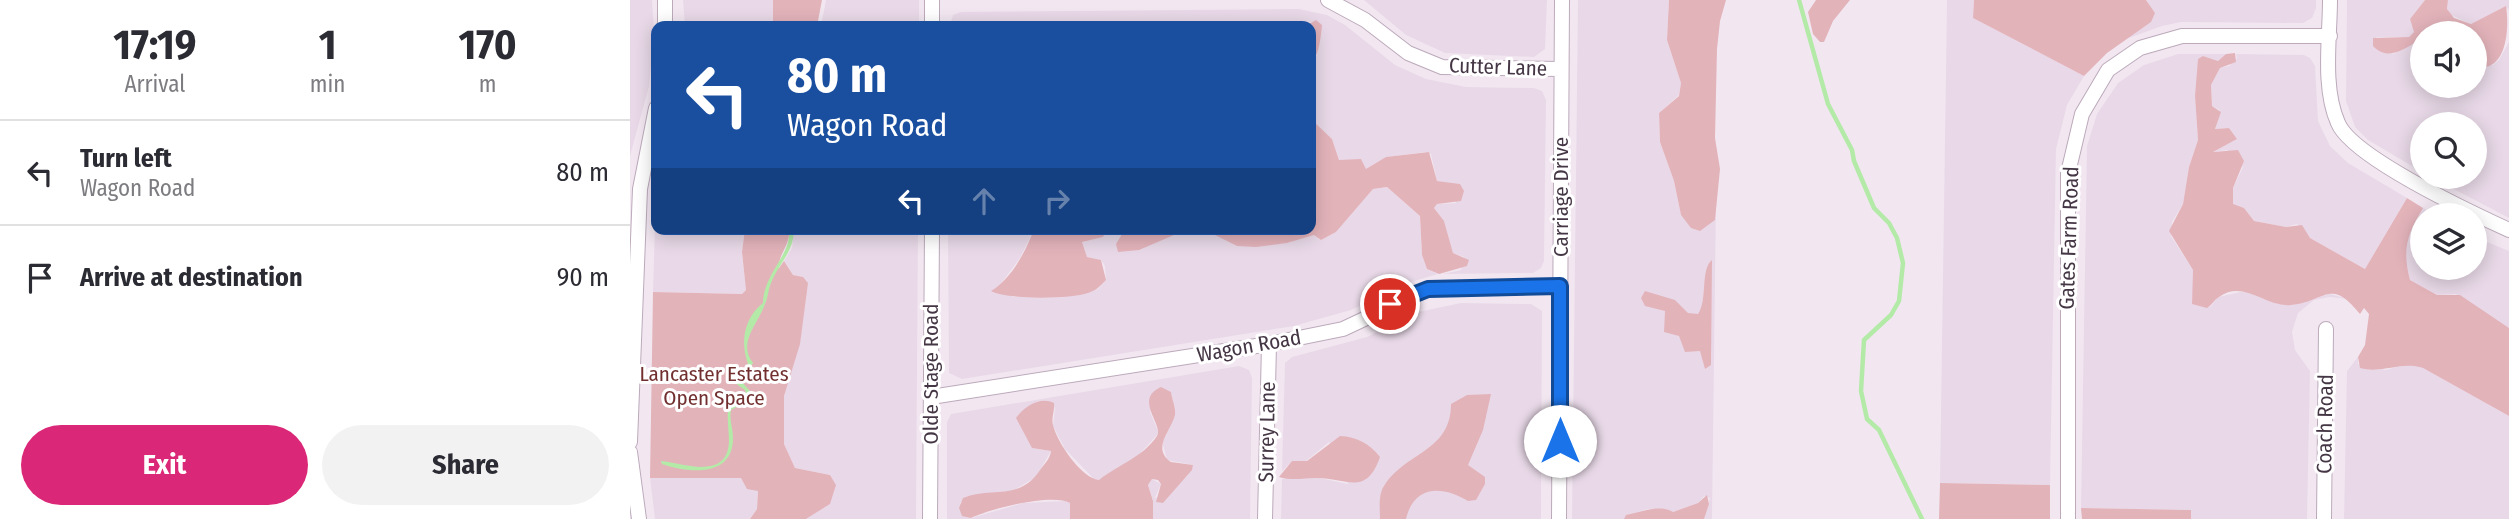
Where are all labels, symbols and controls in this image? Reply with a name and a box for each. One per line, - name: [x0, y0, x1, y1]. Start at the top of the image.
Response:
- text: 17:19: [113, 20, 197, 70]
- text: 1: [319, 20, 336, 70]
- text: 170: [459, 20, 517, 70]
- map controls: [2410, 21, 2487, 280]
- button: sound: [2410, 21, 2487, 98]
- text: 80 m: [787, 46, 887, 105]
- icon: left: [672, 49, 763, 140]
- street label: Cutter Lane: [1448, 52, 1548, 82]
- text: Arrival: [124, 70, 185, 98]
- text: min: [310, 70, 345, 98]
- text: m: [479, 70, 497, 98]
- text: Wagon Road: [787, 106, 947, 144]
- button: search: [2410, 112, 2487, 189]
- street label: Carriage Drive: [1548, 137, 1574, 257]
- text: Turn left: [80, 143, 172, 174]
- icon: left: [21, 154, 59, 192]
- text: 80 m: [556, 157, 609, 188]
- street label: Gates Farm Road: [2054, 166, 2084, 310]
- text: Wagon Road: [80, 174, 195, 202]
- icon: left: [892, 182, 930, 220]
- icon: ahead: [965, 182, 1003, 220]
- icon: right: [1038, 182, 1076, 220]
- button: layers: [2410, 203, 2487, 280]
- icon: arrive: [21, 259, 59, 297]
- text: Arrive at destination: [80, 262, 303, 293]
- text: 90 m: [557, 262, 609, 293]
- pin: [1360, 274, 1420, 334]
- icon: arrive: [1371, 285, 1409, 323]
- street label: Olde Stage Road: [918, 304, 944, 444]
- street label: Wagon Road: [1195, 324, 1303, 368]
- park label: Lancaster Estates Open Space: [639, 361, 789, 411]
- street label: Coach Road: [2311, 374, 2339, 474]
- street label: Surrey Lane: [1253, 381, 1281, 483]
- position arrow: [1523, 404, 1597, 478]
- button: Exit: [21, 425, 308, 505]
- button: Share: [322, 425, 609, 505]

